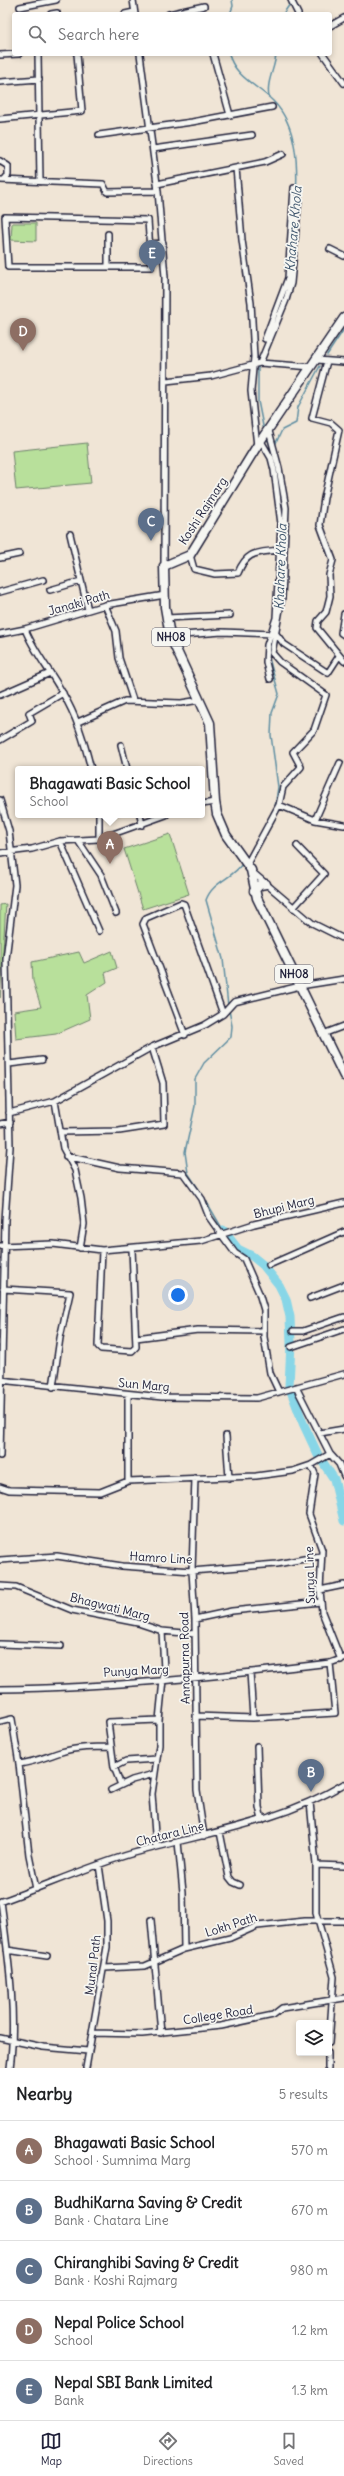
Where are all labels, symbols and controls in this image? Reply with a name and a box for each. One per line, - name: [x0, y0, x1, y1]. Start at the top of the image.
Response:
- search box: [12, 12, 332, 56]
- icon: search: [26, 23, 48, 45]
- text: Search here: [58, 25, 139, 44]
- water label: Khahare Khola: [281, 185, 306, 273]
- pin: E: [139, 240, 165, 273]
- pin: D: [10, 318, 36, 351]
- street label: Koshi Rajmarg: [175, 474, 230, 547]
- pin: C: [138, 508, 164, 541]
- water label: Khahare Khola: [271, 523, 291, 610]
- street label: Janaki Path: [46, 587, 111, 618]
- road number: NH08: [152, 628, 190, 646]
- popup: [15, 766, 205, 818]
- text: Bhagawati Basic School: [30, 774, 190, 793]
- text: School: [30, 793, 68, 810]
- pin: A: [97, 831, 123, 864]
- road number: NH08: [275, 965, 313, 983]
- street label: Bhupi Marg: [252, 1192, 316, 1221]
- your location: [168, 1285, 188, 1305]
- street label: Sun Marg: [118, 1375, 170, 1394]
- street label: Surya Line: [301, 1546, 318, 1604]
- street label: Hamro Line: [129, 1548, 193, 1567]
- street label: Bhagwati Marg: [68, 1589, 152, 1624]
- street label: Annapurna Road: [176, 1612, 193, 1704]
- street label: Punya Marg: [103, 1661, 169, 1680]
- pin: B: [298, 1759, 324, 1792]
- street label: Chatara Line: [134, 1818, 206, 1849]
- street label: Lokh Path: [203, 1909, 259, 1940]
- street label: Munal Path: [81, 1934, 104, 1996]
- street label: College Road: [182, 2002, 254, 2027]
- map controls: [296, 2020, 332, 2056]
- button: layers: [296, 2020, 332, 2056]
- text: Nearby: [16, 2083, 72, 2105]
- text: 5 results: [279, 2086, 328, 2103]
- text: Bhagawati Basic School: [54, 2133, 215, 2152]
- text: A: [25, 2142, 33, 2159]
- text: 570 m: [291, 2142, 328, 2159]
- text: School · Sumnima Marg: [54, 2152, 191, 2169]
- text: BudhiKarna Saving & Credit: [54, 2193, 242, 2212]
- text: B: [25, 2202, 33, 2219]
- text: 670 m: [291, 2202, 328, 2219]
- text: Bank · Chatara Line: [54, 2212, 169, 2229]
- text: Chiranghibi Saving & Credit: [54, 2253, 239, 2272]
- text: C: [25, 2262, 33, 2279]
- text: 980 m: [290, 2262, 328, 2279]
- text: Bank · Koshi Rajmarg: [54, 2272, 178, 2289]
- text: Nepal Police School: [54, 2313, 184, 2332]
- text: D: [24, 2322, 34, 2339]
- text: 1.2 km: [292, 2322, 328, 2339]
- text: School: [54, 2332, 93, 2349]
- text: Nepal SBI Bank Limited: [54, 2373, 213, 2392]
- text: E: [25, 2382, 33, 2399]
- text: 1.3 km: [292, 2382, 328, 2399]
- text: Bank: [54, 2392, 84, 2409]
- tab: Map: [40, 2430, 62, 2468]
- tab: Directions: [143, 2430, 193, 2468]
- tab: Saved: [273, 2430, 304, 2468]

